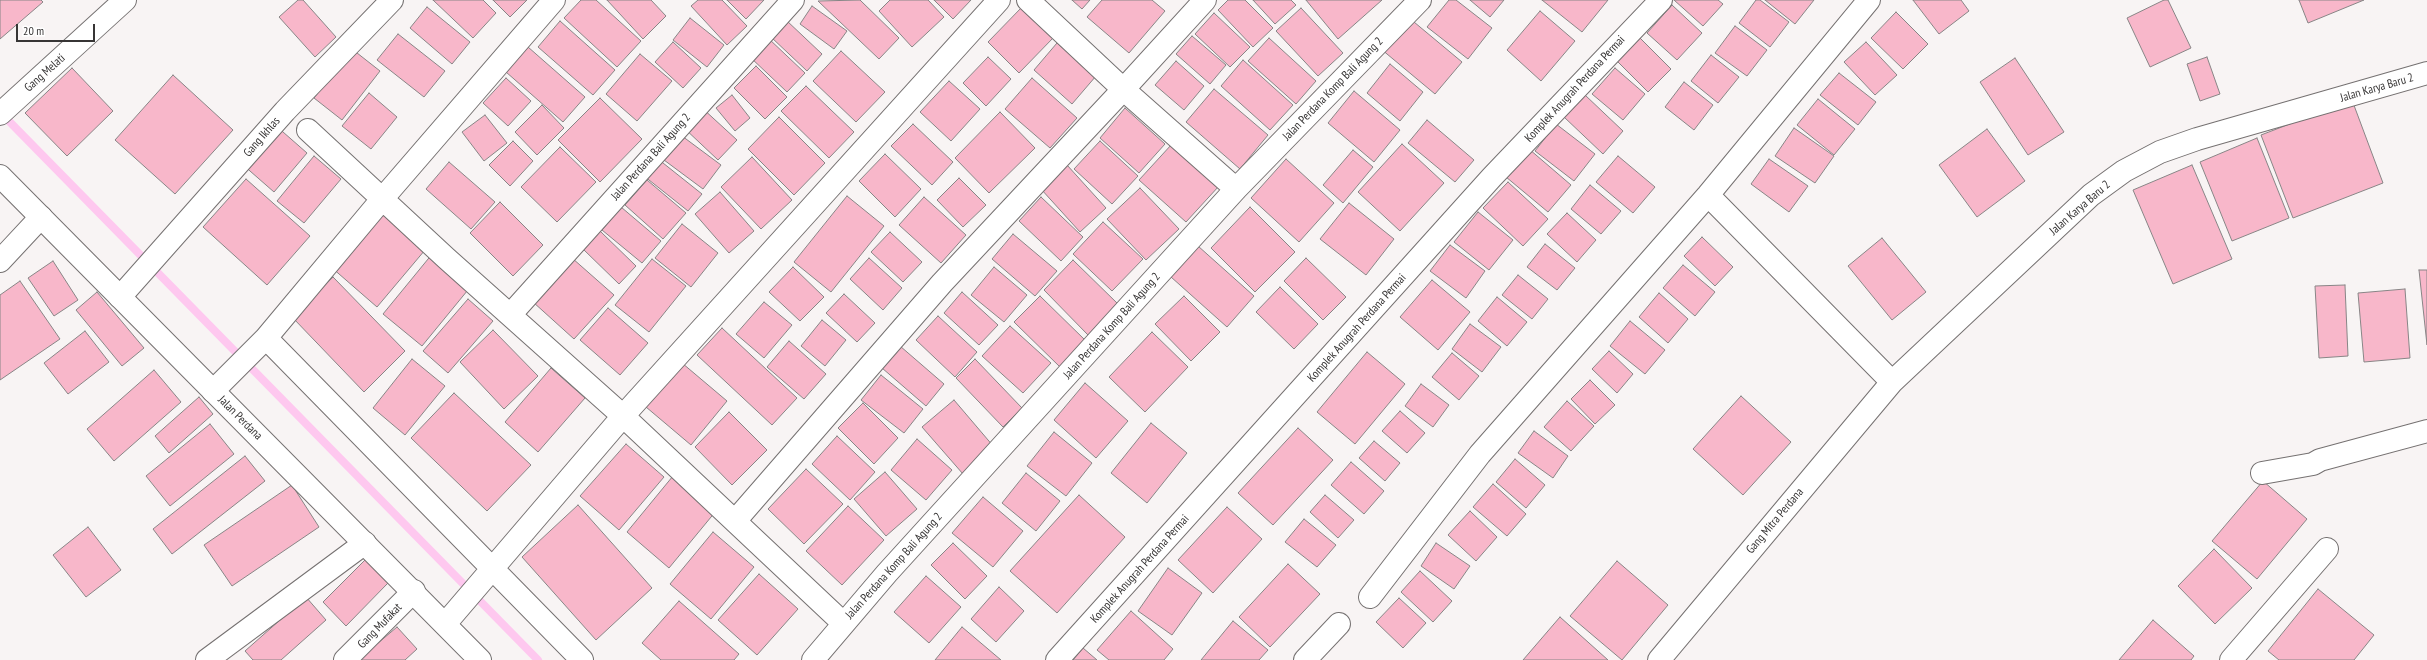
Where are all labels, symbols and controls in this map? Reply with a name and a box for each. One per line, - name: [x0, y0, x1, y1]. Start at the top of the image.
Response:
- scale bar: [18, 16, 97, 42]
- text: 20 m: [23, 23, 44, 38]
- street label: Komplek Anugrah Perdana Permai: [1522, 33, 1628, 145]
- street label: Jalan Perdana Komp Bali Agung 2: [1280, 34, 1386, 144]
- street label: Gang Melati: [22, 51, 68, 95]
- street label: Jalan Karya Baru 2: [2339, 71, 2415, 105]
- street label: Jalan Perdana Bali Agung 2: [608, 111, 694, 203]
- street label: Gang Ikhlas: [241, 114, 283, 160]
- street label: Jalan Karya Baru 2: [2047, 178, 2113, 238]
- street label: Jalan Perdana Komp Bali Agung 2: [1060, 270, 1164, 382]
- street label: Komplek Anugrah Perdana Permai: [1305, 271, 1409, 385]
- street label: Jalan Perdana: [215, 393, 265, 443]
- street label: Gang Mitra Perdana: [1743, 485, 1807, 557]
- street label: Jalan Perdana Komp Bali Agung 2: [842, 510, 946, 622]
- street label: Komplek Anugrah Perdana Permai: [1088, 512, 1192, 626]
- street label: Gang Mufakat: [355, 600, 405, 652]

